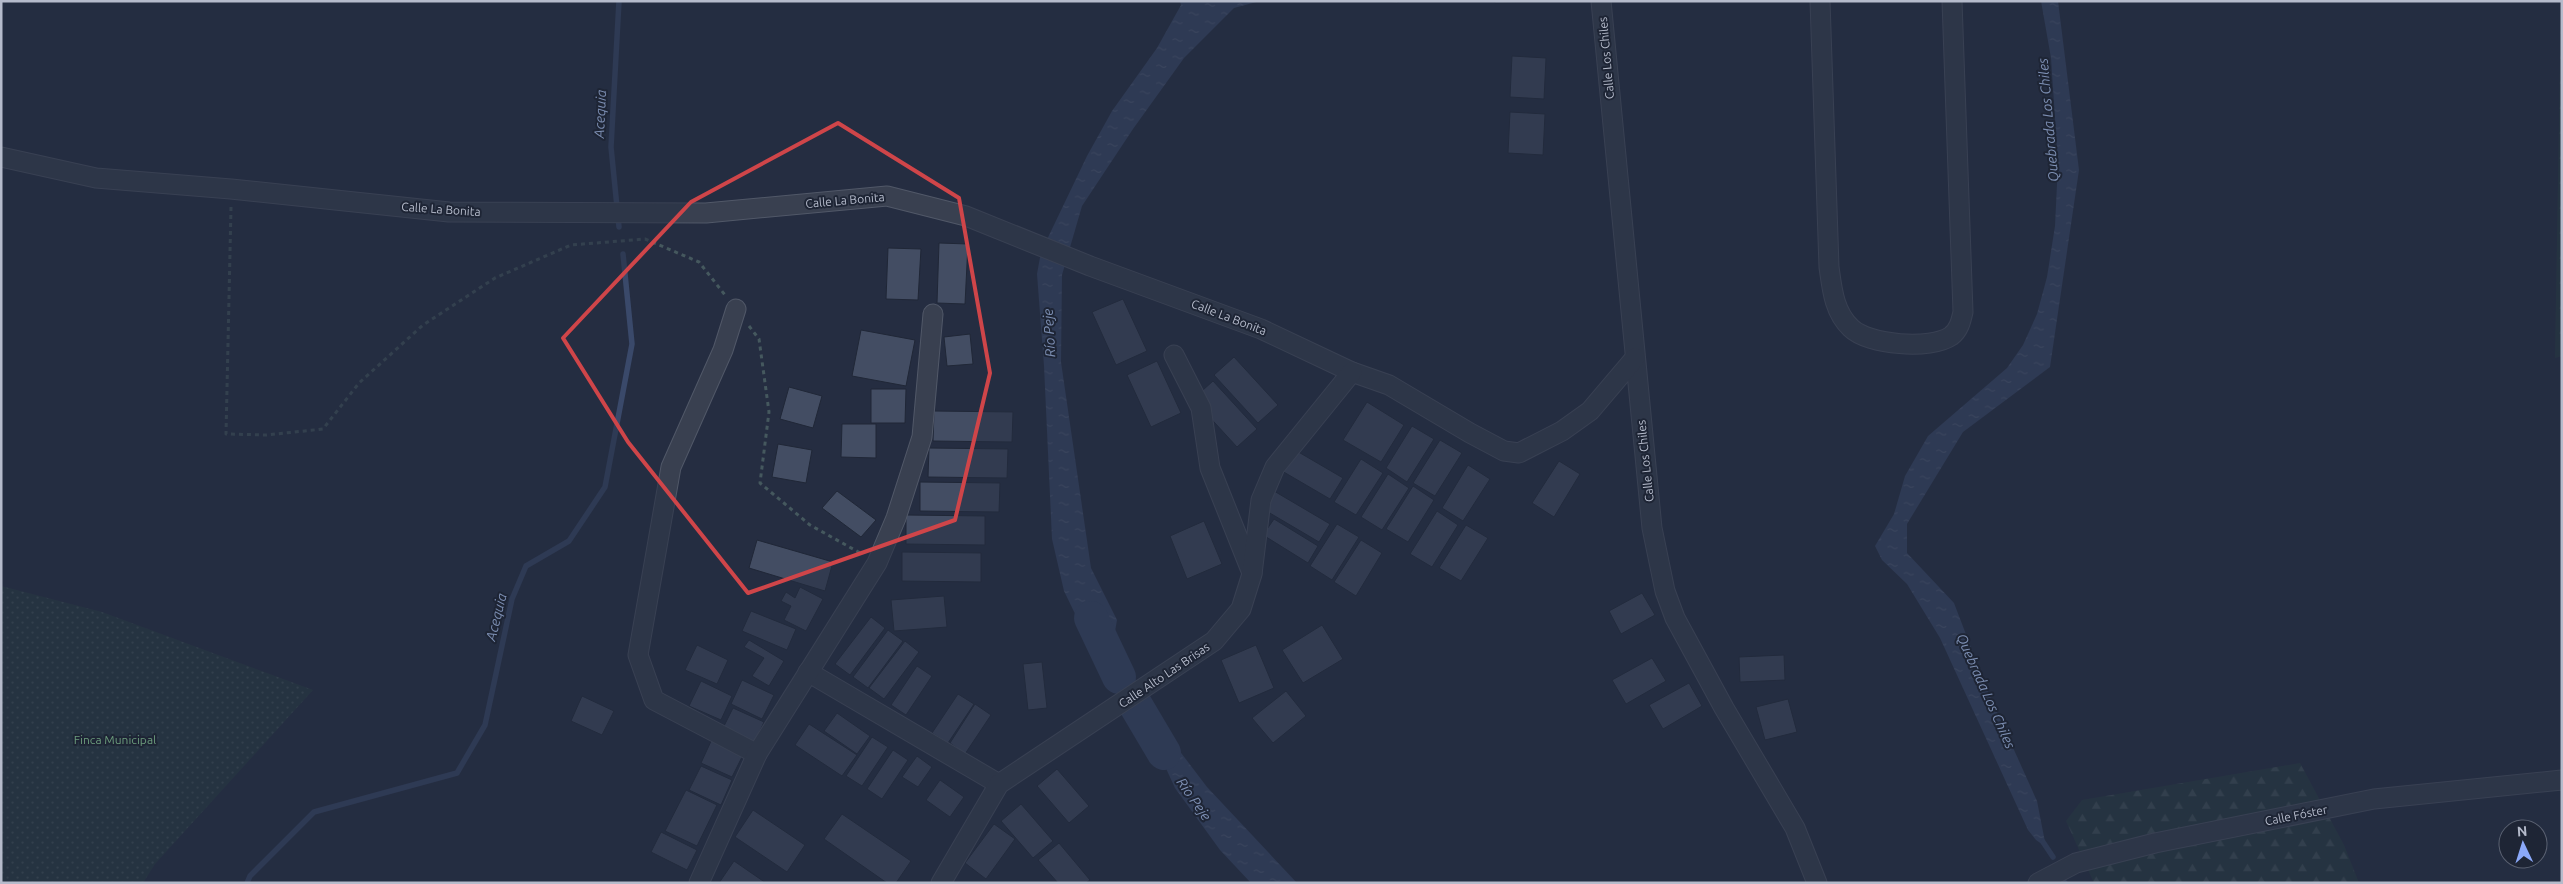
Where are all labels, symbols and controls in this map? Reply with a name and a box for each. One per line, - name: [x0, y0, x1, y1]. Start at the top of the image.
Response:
- street label: Calle Los Chiles: [1596, 16, 1616, 100]
- water label: Quebrada Los Chiles: [2035, 57, 2062, 183]
- water label: Acequia: [591, 89, 609, 140]
- street label: Calle La Bonita: [805, 190, 885, 210]
- street label: Calle La Bonita: [401, 200, 481, 218]
- street label: Calle La Bonita: [1190, 297, 1268, 337]
- water label: Río Peje: [1040, 308, 1058, 358]
- street label: Calle Los Chiles: [1634, 419, 1656, 503]
- water label: Acequia: [482, 591, 510, 644]
- water label: Quebrada Los Chiles: [1953, 631, 2019, 751]
- street label: Calle Alto Las Brisas: [1116, 640, 1212, 710]
- park label: Finca Municipal: [74, 733, 156, 746]
- water label: Río Peje: [1173, 774, 1215, 824]
- street label: Calle Fóster: [2264, 802, 2329, 827]
- north arrow: [2498, 819, 2548, 869]
- text: N: [2516, 823, 2528, 839]

